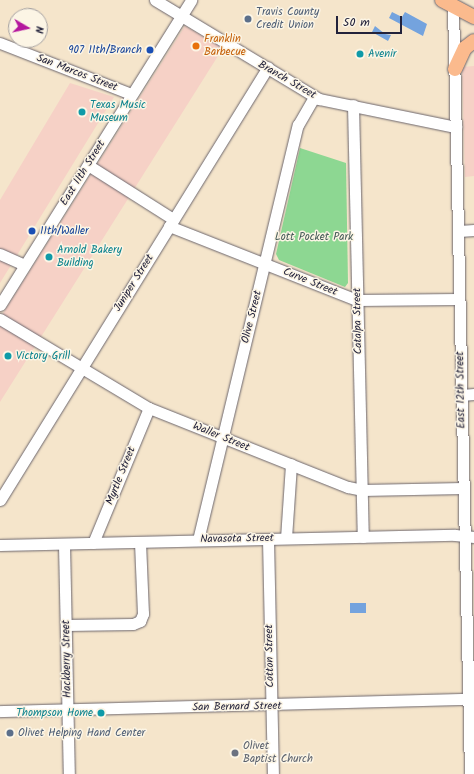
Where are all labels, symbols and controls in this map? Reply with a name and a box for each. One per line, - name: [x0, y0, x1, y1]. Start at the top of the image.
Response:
- place label: Travis County Credit Union: [256, 6, 319, 32]
- north arrow: [8, 8, 48, 48]
- scale bar: [338, 8, 404, 34]
- text: 50 m: [343, 13, 370, 32]
- marker: Travis County Credit Union: [243, 14, 253, 24]
- text: N: [29, 25, 48, 35]
- place label: Franklin Barbecue: [204, 33, 246, 59]
- marker: Franklin Barbecue: [191, 41, 201, 51]
- place label: 907 11th/Branch: [68, 43, 142, 57]
- marker: 907 11th/Branch: [145, 45, 155, 55]
- place label: Avenir: [368, 47, 396, 61]
- marker: Avenir: [355, 49, 365, 59]
- street label: San Marcos Street: [35, 51, 119, 95]
- street label: Branch Street: [256, 58, 318, 102]
- place label: Texas Music Museum: [90, 99, 146, 125]
- marker: Texas Music Museum: [77, 107, 87, 117]
- street label: East 11th Street: [58, 138, 108, 208]
- place label: 11th/Waller: [40, 224, 89, 238]
- marker: 11th/Waller: [27, 226, 37, 236]
- park label: Lott Pocket Park: [275, 230, 353, 244]
- place label: Arnold Bakery Building: [57, 244, 122, 270]
- marker: Arnold Bakery Building: [44, 252, 54, 262]
- street label: Juniper Street: [111, 252, 157, 314]
- street label: Curve Street: [281, 265, 339, 299]
- street label: Catalpa Street: [351, 288, 365, 354]
- street label: Olive Street: [239, 289, 265, 345]
- place label: Victory Grill: [16, 349, 70, 363]
- marker: Victory Grill: [3, 351, 13, 361]
- street label: East 12th Street: [454, 351, 468, 429]
- street label: Waller Street: [191, 420, 251, 454]
- street label: Myrtle Street: [103, 445, 139, 507]
- street label: Navasota Street: [200, 532, 274, 546]
- street label: Hackberry Street: [60, 620, 74, 698]
- street label: Cotton Street: [263, 624, 277, 688]
- street label: San Bernard Street: [192, 700, 282, 714]
- place label: Thompson Home: [16, 706, 93, 720]
- marker: Thompson Home: [96, 708, 106, 718]
- place label: Olivet Helping Hand Center: [18, 726, 145, 740]
- marker: Olivet Helping Hand Center: [5, 728, 15, 738]
- place label: Olivet Baptist Church: [243, 740, 313, 766]
- marker: Olivet Baptist Church: [230, 748, 240, 758]

